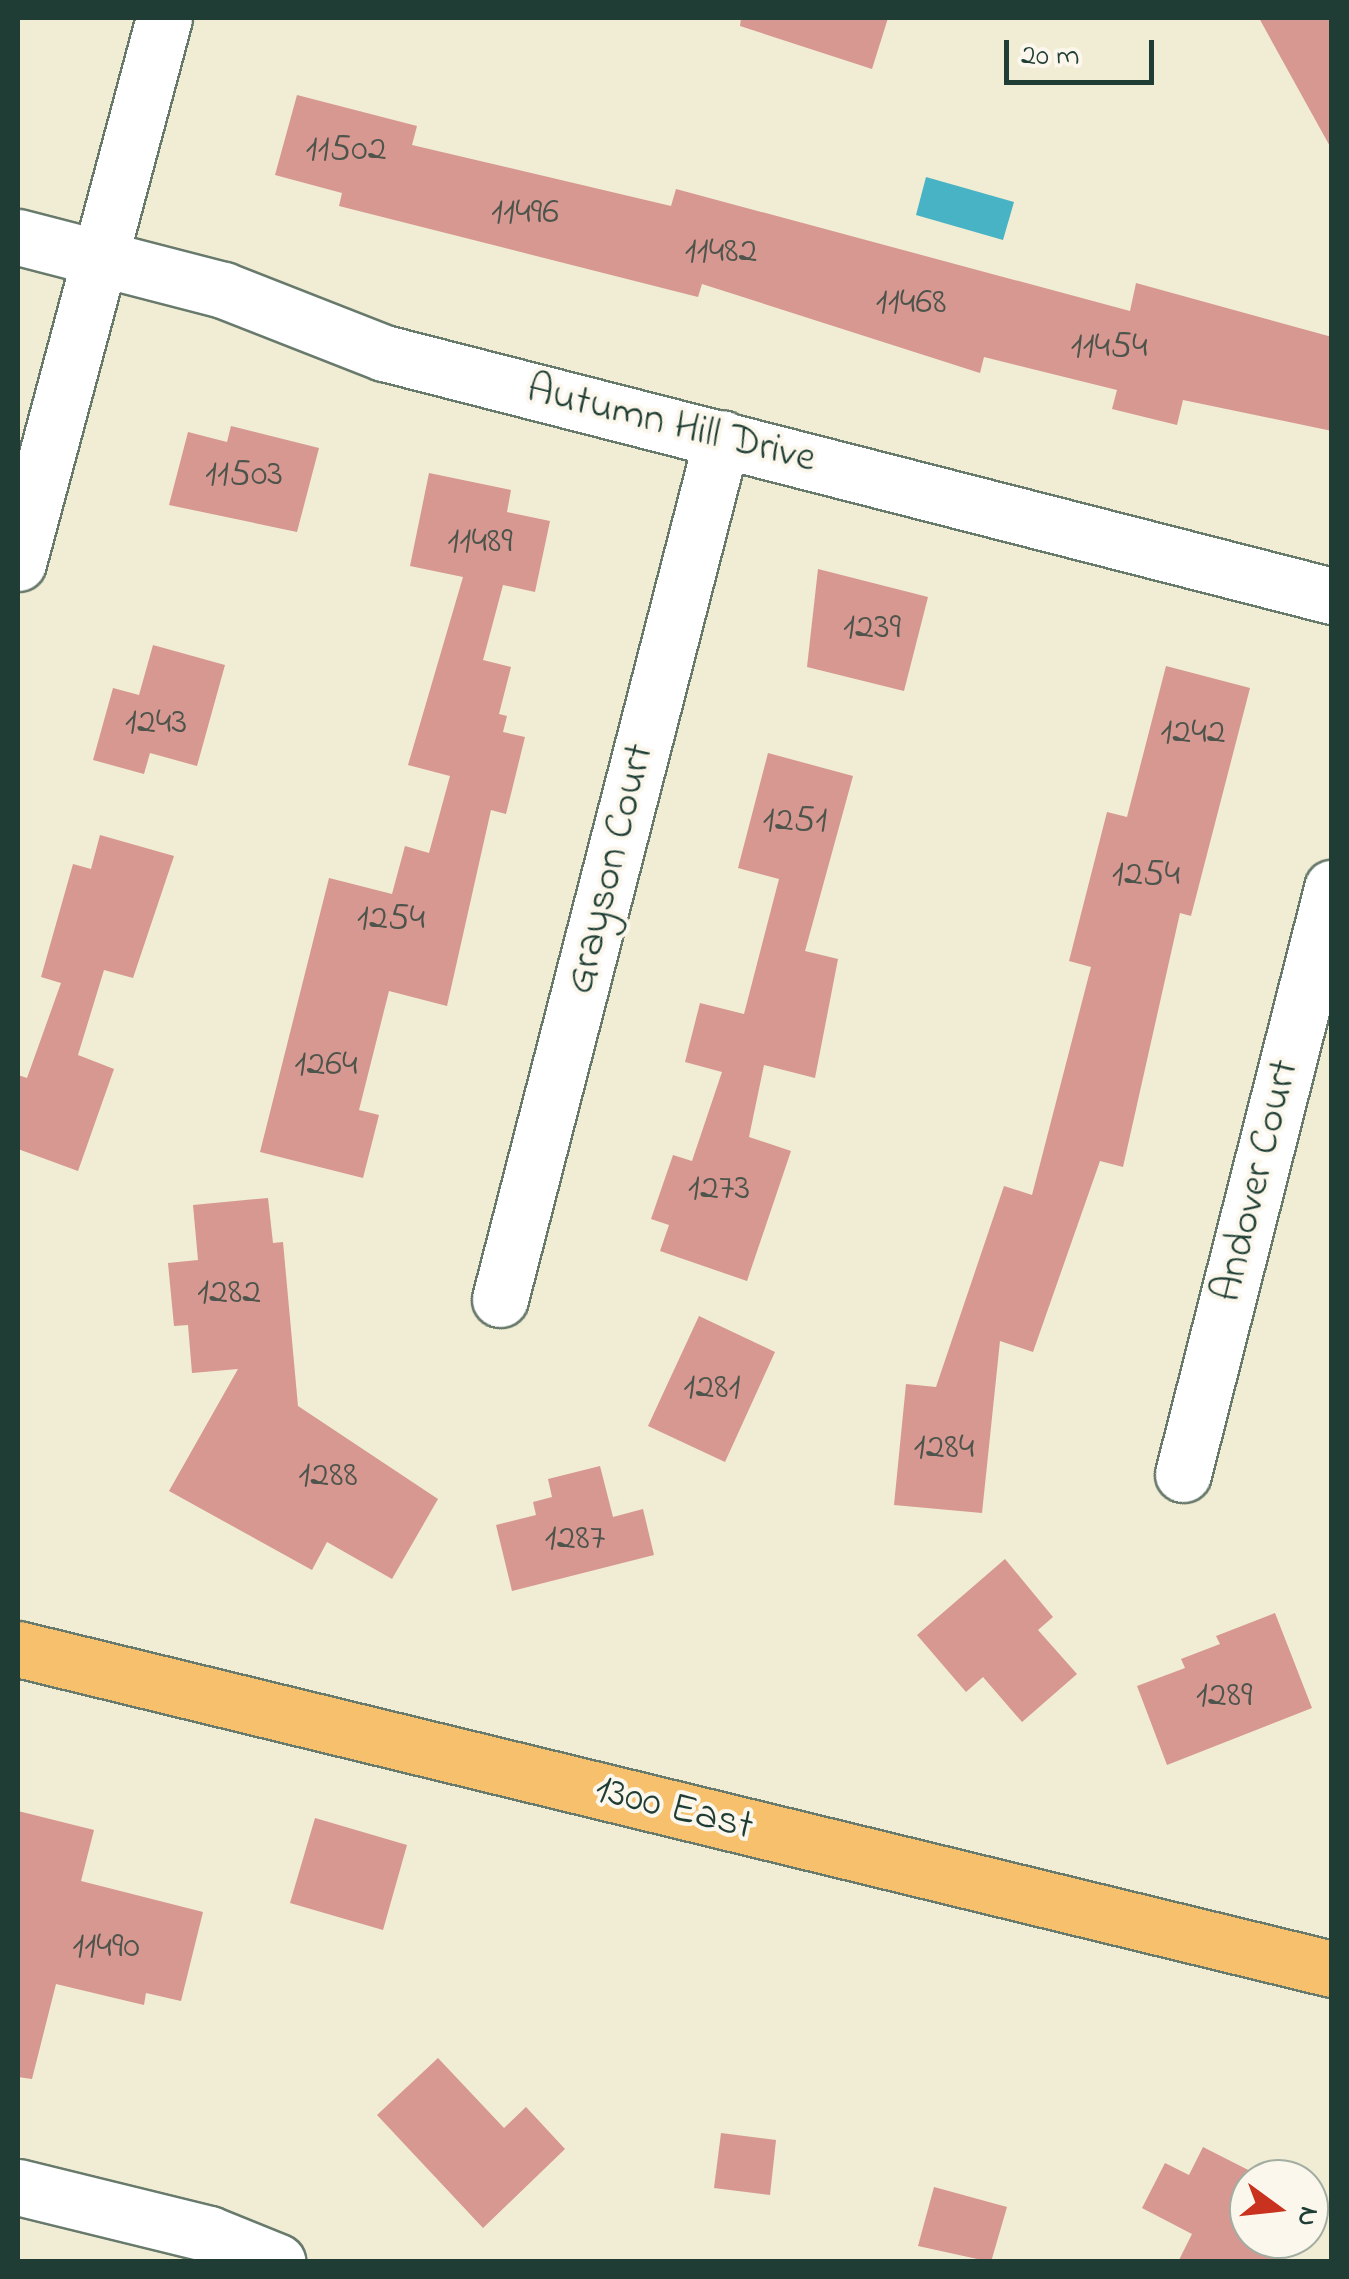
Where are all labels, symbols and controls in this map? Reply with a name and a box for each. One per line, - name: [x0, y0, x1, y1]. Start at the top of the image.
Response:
- scale bar: [1009, 20, 1159, 82]
- text: 20 m: [1021, 35, 1080, 79]
- house number: 11502: [305, 128, 387, 174]
- house number: 11496: [491, 191, 559, 237]
- house number: 11482: [685, 230, 757, 276]
- house number: 11468: [876, 281, 946, 327]
- house number: 11454: [1070, 325, 1148, 371]
- street label: Autumn Hill Drive: [521, 365, 821, 485]
- house number: 11503: [205, 453, 283, 499]
- house number: 11489: [447, 520, 513, 566]
- house number: 1239: [843, 606, 901, 652]
- house number: 1243: [125, 701, 187, 747]
- house number: 1242: [1160, 711, 1226, 757]
- street label: Grayson Court: [556, 739, 666, 999]
- house number: 1251: [763, 799, 827, 845]
- house number: 1254: [1112, 853, 1180, 899]
- house number: 1254: [357, 897, 425, 943]
- house number: 1264: [294, 1043, 358, 1089]
- street label: Andover Court: [1203, 1055, 1311, 1307]
- house number: 1273: [688, 1167, 750, 1213]
- house number: 1282: [197, 1271, 261, 1317]
- house number: 1281: [683, 1366, 741, 1412]
- house number: 1284: [914, 1426, 974, 1472]
- house number: 1288: [298, 1454, 358, 1500]
- house number: 1287: [545, 1517, 605, 1563]
- house number: 1289: [1196, 1674, 1252, 1720]
- street label: 1300 East: [590, 1765, 758, 1853]
- house number: 11490: [72, 1925, 140, 1971]
- north arrow: [1229, 2159, 1329, 2259]
- text: N: [1284, 2202, 1329, 2231]

